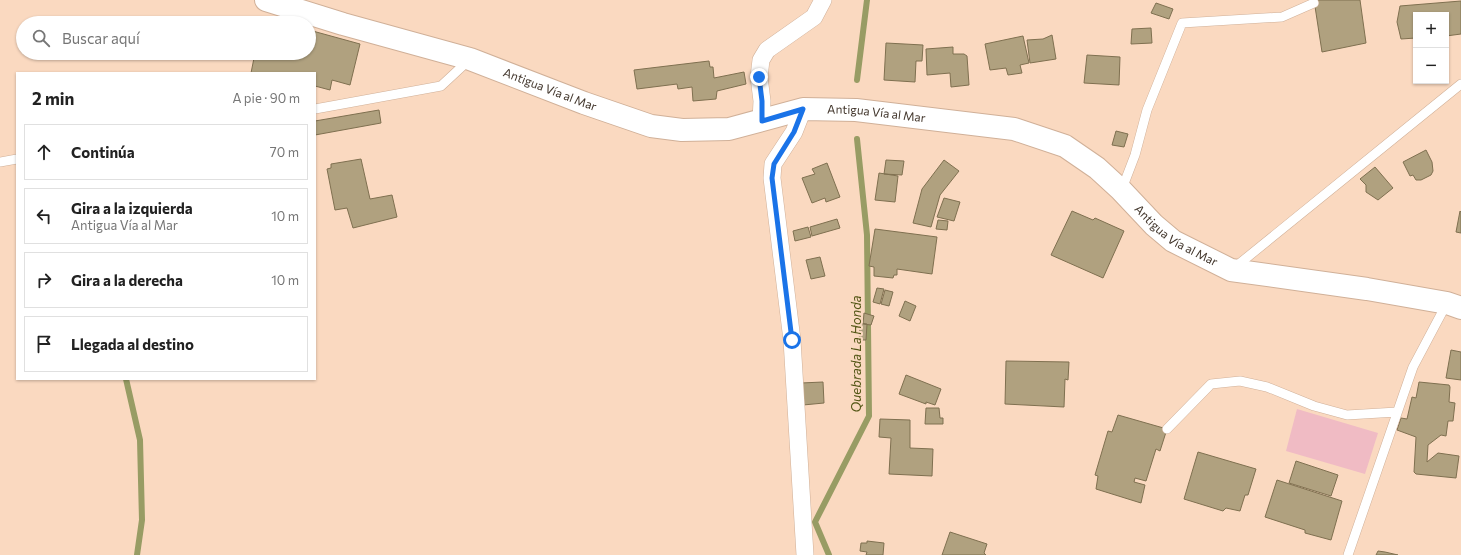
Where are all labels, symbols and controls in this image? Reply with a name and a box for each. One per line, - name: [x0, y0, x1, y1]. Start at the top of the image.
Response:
- map controls: [1413, 12, 1449, 84]
- button: +: [1413, 12, 1449, 48]
- search box: [16, 16, 316, 60]
- icon: search: [30, 27, 52, 49]
- text: Buscar aquí: [62, 29, 140, 47]
- button: −: [1413, 48, 1449, 84]
- street label: Antigua Vía al Mar: [502, 65, 599, 113]
- route end: [750, 68, 768, 86]
- text: 2 min: [32, 88, 74, 109]
- text: A pie · 90 m: [232, 90, 300, 106]
- street label: Antigua Vía al Mar: [827, 101, 927, 124]
- icon: ahead: [33, 141, 55, 163]
- text: Continúa: [71, 143, 135, 161]
- text: 70 m: [270, 144, 299, 160]
- text: Gira a la izquierda: [71, 199, 193, 217]
- street label: Antigua Vía al Mar: [1132, 201, 1220, 268]
- icon: left: [33, 205, 55, 227]
- text: 10 m: [271, 208, 299, 224]
- text: Antigua Vía al Mar: [71, 217, 178, 233]
- icon: right: [33, 269, 55, 291]
- text: Gira a la derecha: [71, 271, 183, 289]
- text: 10 m: [271, 272, 299, 288]
- water label: Quebrada La Honda: [848, 295, 864, 413]
- route start: [783, 331, 801, 349]
- icon: arrive: [33, 333, 55, 355]
- text: Llegada al destino: [71, 335, 194, 353]

